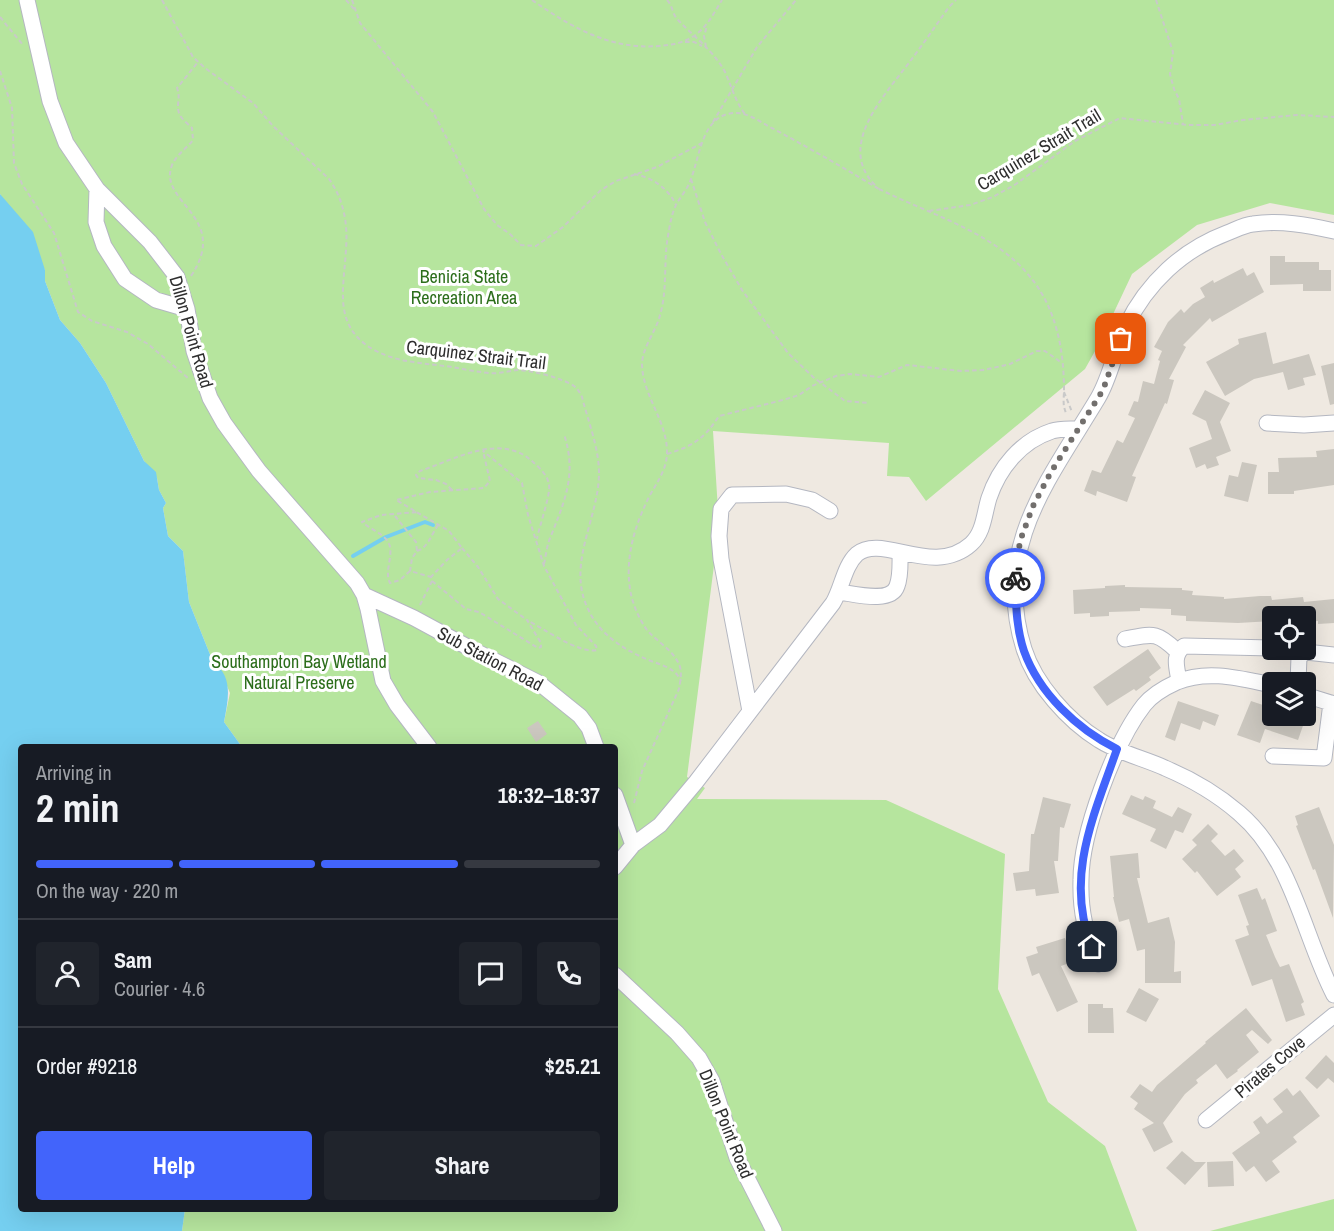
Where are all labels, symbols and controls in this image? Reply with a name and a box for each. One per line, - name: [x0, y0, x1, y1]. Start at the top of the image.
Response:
- street label: Carquinez Strait Trail: [972, 103, 1105, 196]
- park label: Benicia State Recreation Area: [411, 264, 517, 310]
- street label: Dillon Point Road: [164, 273, 219, 391]
- pin: [1095, 313, 1146, 364]
- icon: bag: [1104, 322, 1137, 355]
- street label: Carquinez Strait Trail: [405, 334, 547, 375]
- courier: [985, 548, 1045, 608]
- icon: bike: [999, 562, 1032, 595]
- map controls: [1262, 606, 1316, 726]
- button: locate: [1262, 606, 1316, 660]
- street label: Sub Station Road: [433, 620, 548, 697]
- park label: Southampton Bay Wetland Natural Preserve: [211, 649, 387, 695]
- button: layers: [1262, 672, 1316, 726]
- text: Arriving in: [36, 759, 112, 786]
- text: 18:32–18:37: [498, 780, 600, 810]
- text: 2 min: [36, 782, 120, 834]
- text: On the way · 220 m: [36, 877, 178, 904]
- pin: [1066, 921, 1117, 972]
- icon: home: [1075, 930, 1108, 963]
- button: person: [36, 942, 99, 1005]
- button: chat: [459, 942, 522, 1005]
- button: phone: [537, 942, 600, 1005]
- text: Sam: [114, 945, 152, 975]
- text: Courier · 4.6: [114, 975, 205, 1002]
- street label: Pirates Cove: [1229, 1030, 1310, 1104]
- text: Order #9218: [36, 1051, 137, 1081]
- text: $25.21: [545, 1051, 600, 1081]
- street label: Dillon Point Road: [693, 1065, 760, 1182]
- button: Help: [36, 1131, 312, 1200]
- button: Share: [324, 1131, 600, 1200]

